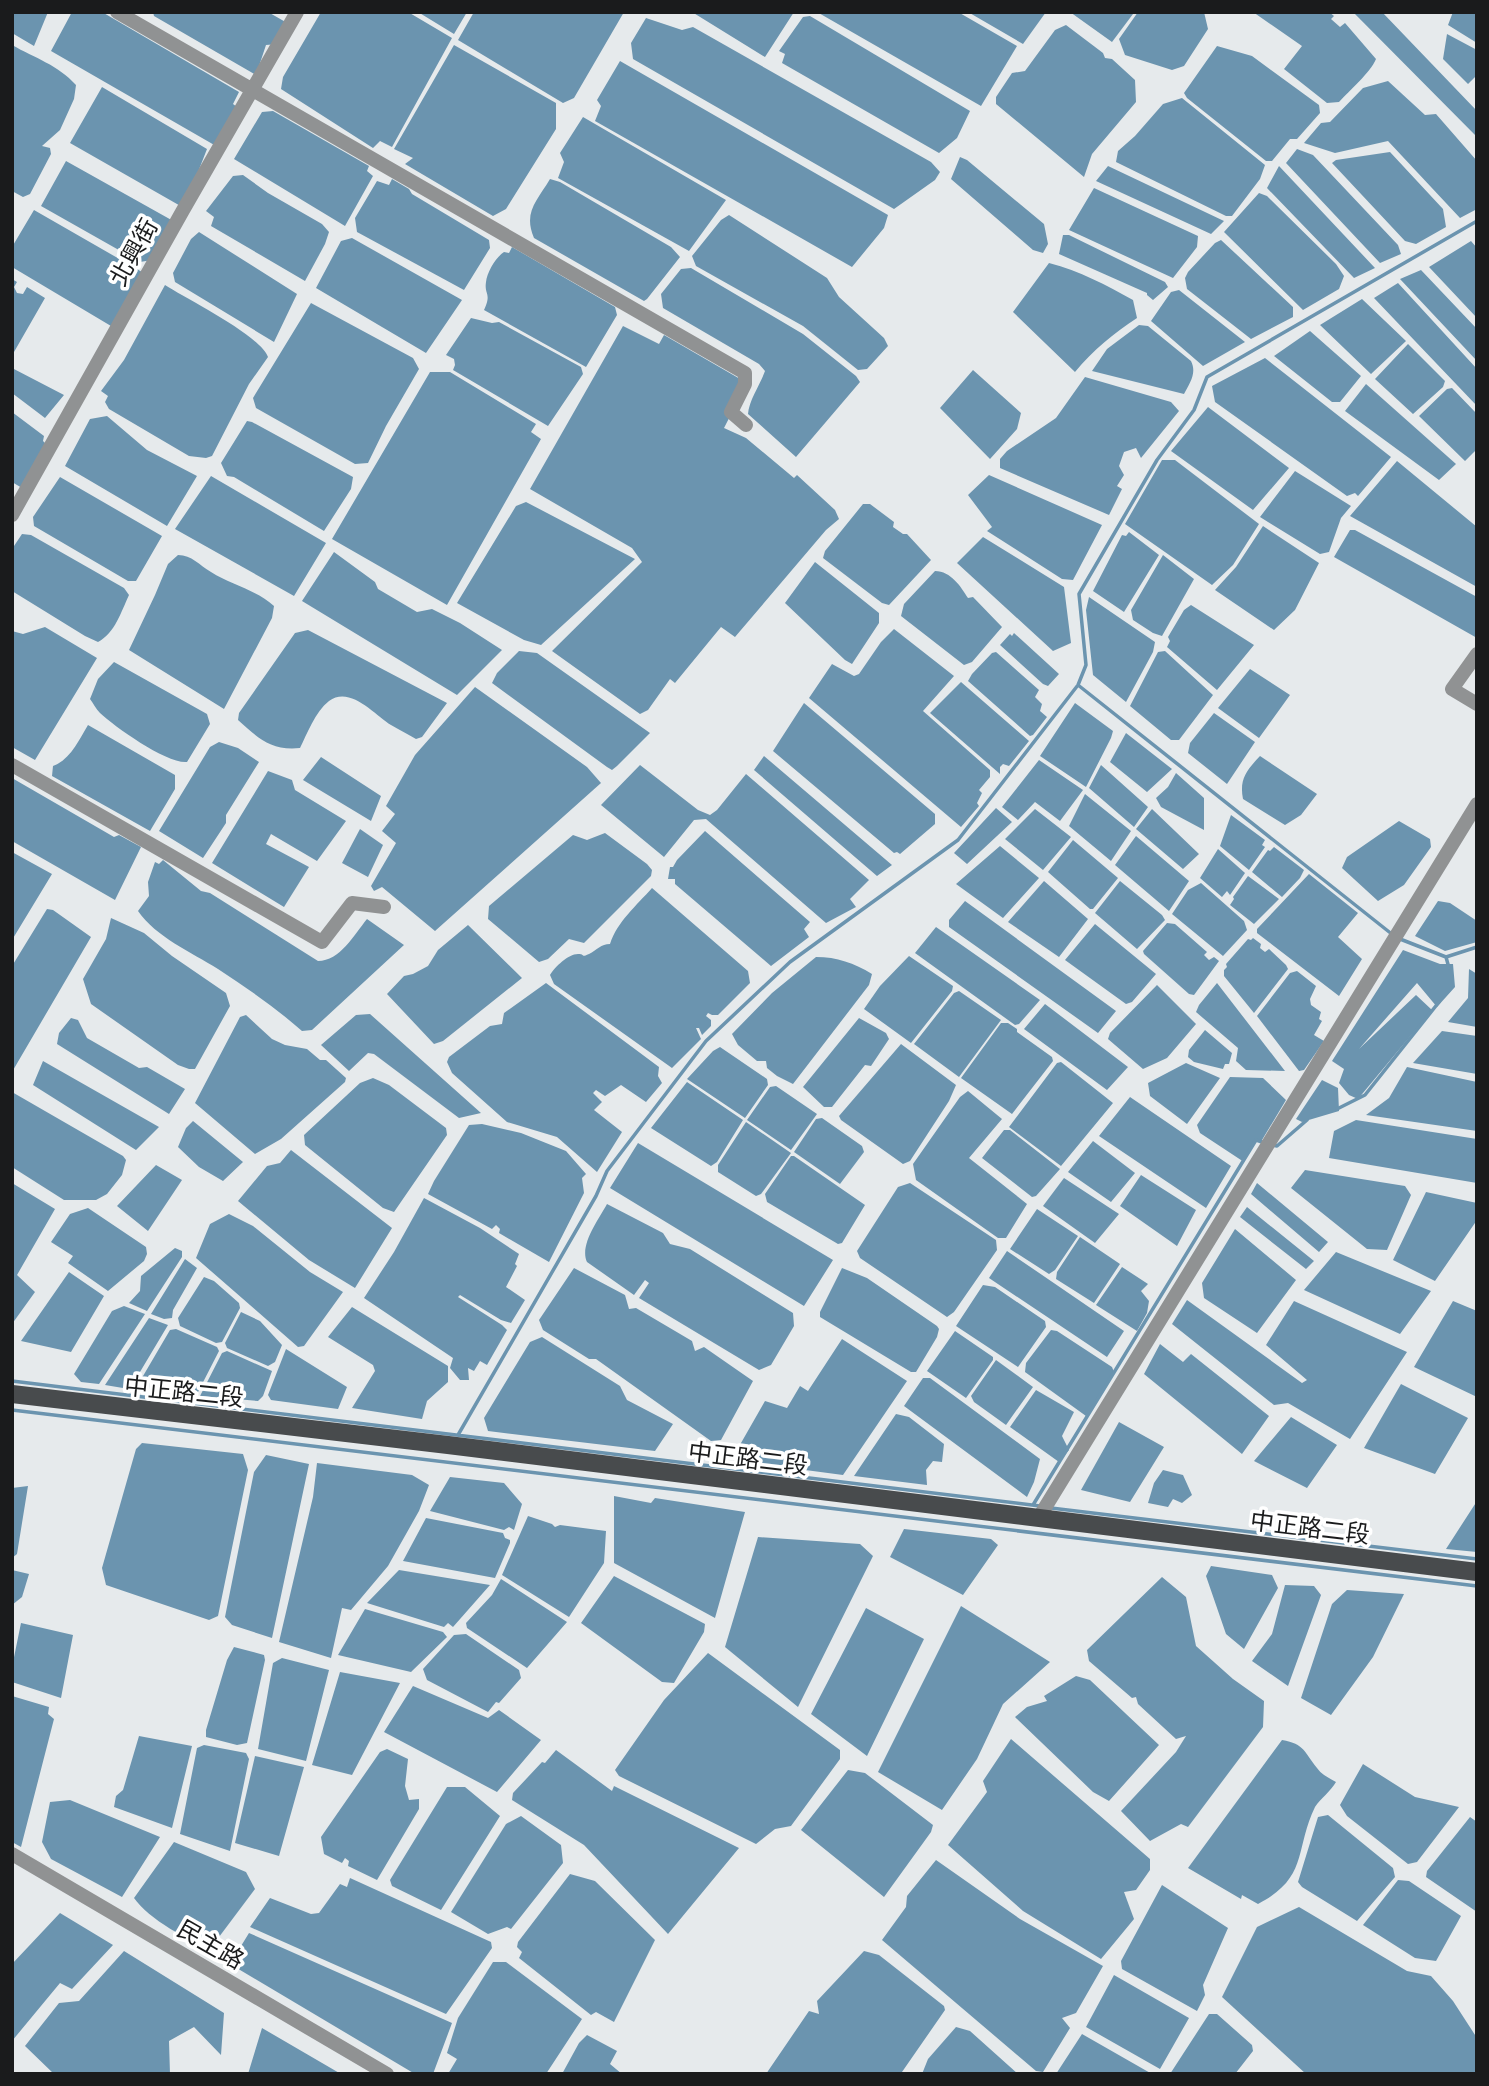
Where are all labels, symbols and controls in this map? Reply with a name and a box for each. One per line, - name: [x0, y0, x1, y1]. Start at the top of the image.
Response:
- street label: 北興街: [102, 213, 164, 291]
- street label: 中正路二段: [123, 1369, 245, 1413]
- street label: 中正路二段: [686, 1435, 810, 1481]
- street label: 中正路二段: [1248, 1504, 1372, 1550]
- street label: 民主路: [172, 1912, 250, 1976]

